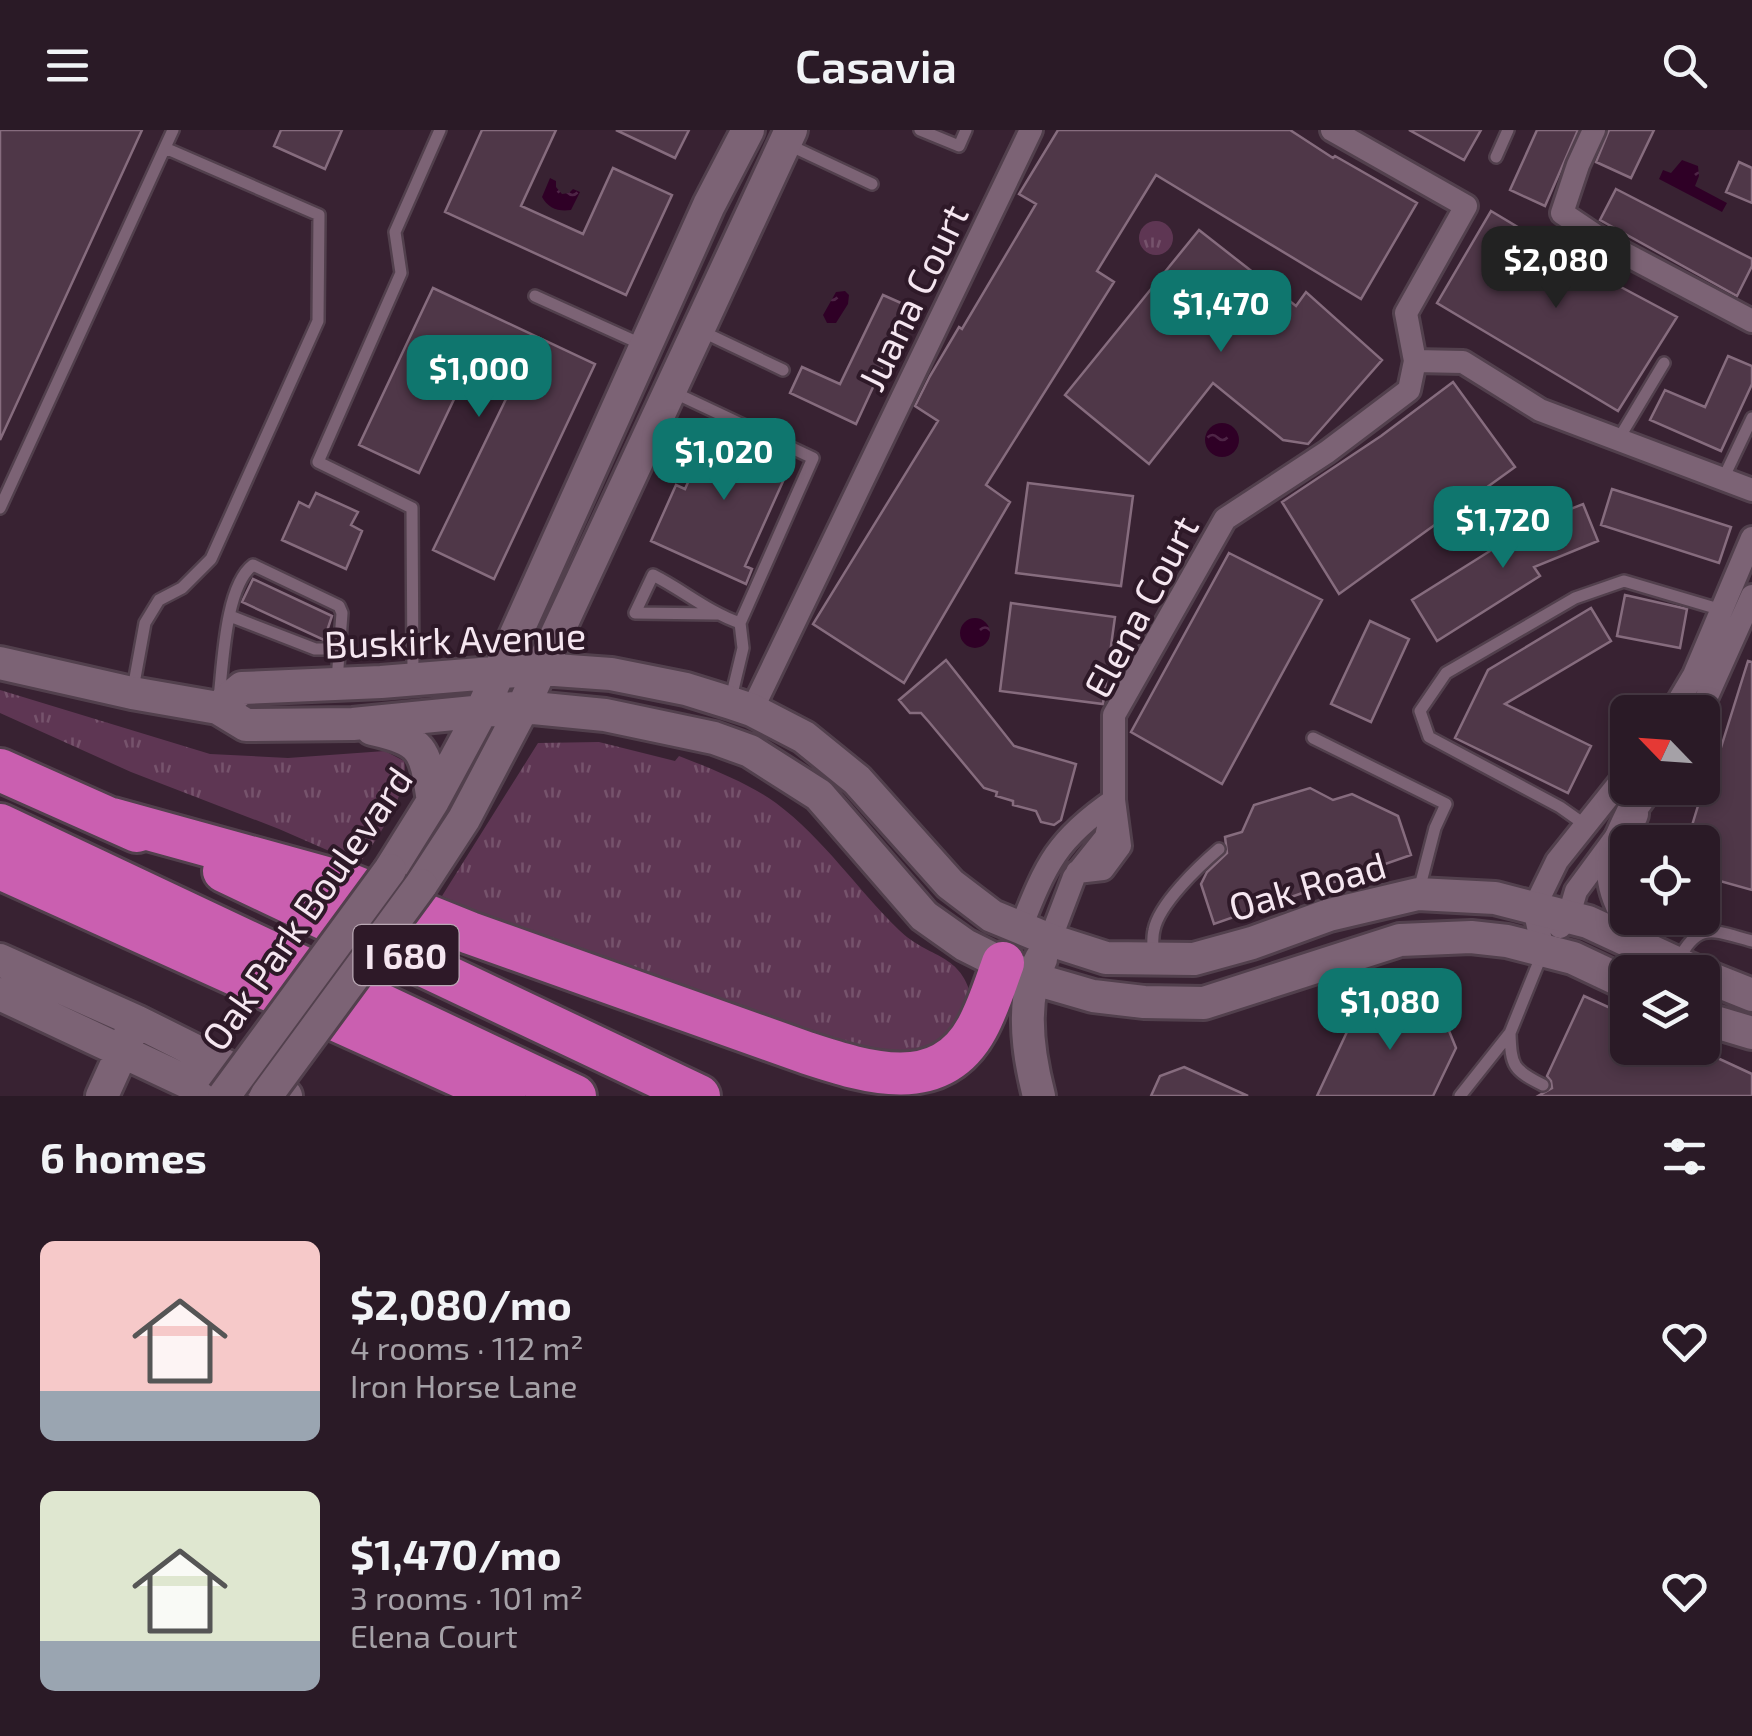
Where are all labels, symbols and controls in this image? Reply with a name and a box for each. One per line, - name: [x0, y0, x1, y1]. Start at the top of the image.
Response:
- icon: menu: [40, 38, 95, 93]
- text: Casavia: [795, 38, 957, 92]
- icon: search: [1657, 38, 1712, 93]
- street label: Juana Court: [847, 196, 977, 398]
- pin: $2,080: [1475, 226, 1637, 311]
- text: $2,080: [1503, 239, 1609, 277]
- pin: $1,470: [1140, 270, 1302, 355]
- text: $1,470: [1172, 283, 1270, 321]
- pin: $1,000: [398, 335, 560, 420]
- text: $1,000: [429, 348, 529, 386]
- pin: $1,020: [643, 418, 805, 503]
- text: $1,020: [674, 431, 774, 469]
- pin: $1,720: [1422, 486, 1584, 571]
- text: $1,720: [1456, 499, 1550, 537]
- street label: Elena Court: [1073, 507, 1207, 705]
- street label: Buskirk Avenue: [323, 611, 587, 667]
- north arrow: [1610, 695, 1720, 805]
- map controls: [1610, 695, 1720, 1065]
- street label: Oak Park Boulevard: [191, 757, 421, 1059]
- button: locate: [1610, 825, 1720, 935]
- street label: Oak Road: [1223, 841, 1391, 929]
- road number: I 680: [354, 925, 458, 985]
- button: layers: [1610, 955, 1720, 1065]
- pin: $1,080: [1309, 968, 1471, 1053]
- text: $1,080: [1340, 981, 1440, 1019]
- icon: filters: [1657, 1129, 1712, 1184]
- text: 6 homes: [40, 1131, 207, 1181]
- text: $2,080/mo: [350, 1278, 572, 1328]
- icon: home: [120, 1281, 240, 1401]
- icon: heart: [1657, 1314, 1712, 1369]
- text: 4 rooms · 112 m²: [350, 1328, 584, 1366]
- text: Iron Horse Lane: [350, 1366, 577, 1404]
- text: $1,470/mo: [350, 1528, 562, 1578]
- icon: home: [120, 1531, 240, 1651]
- icon: heart: [1657, 1564, 1712, 1619]
- text: 3 rooms · 101 m²: [350, 1578, 583, 1616]
- text: Elena Court: [350, 1616, 518, 1654]

